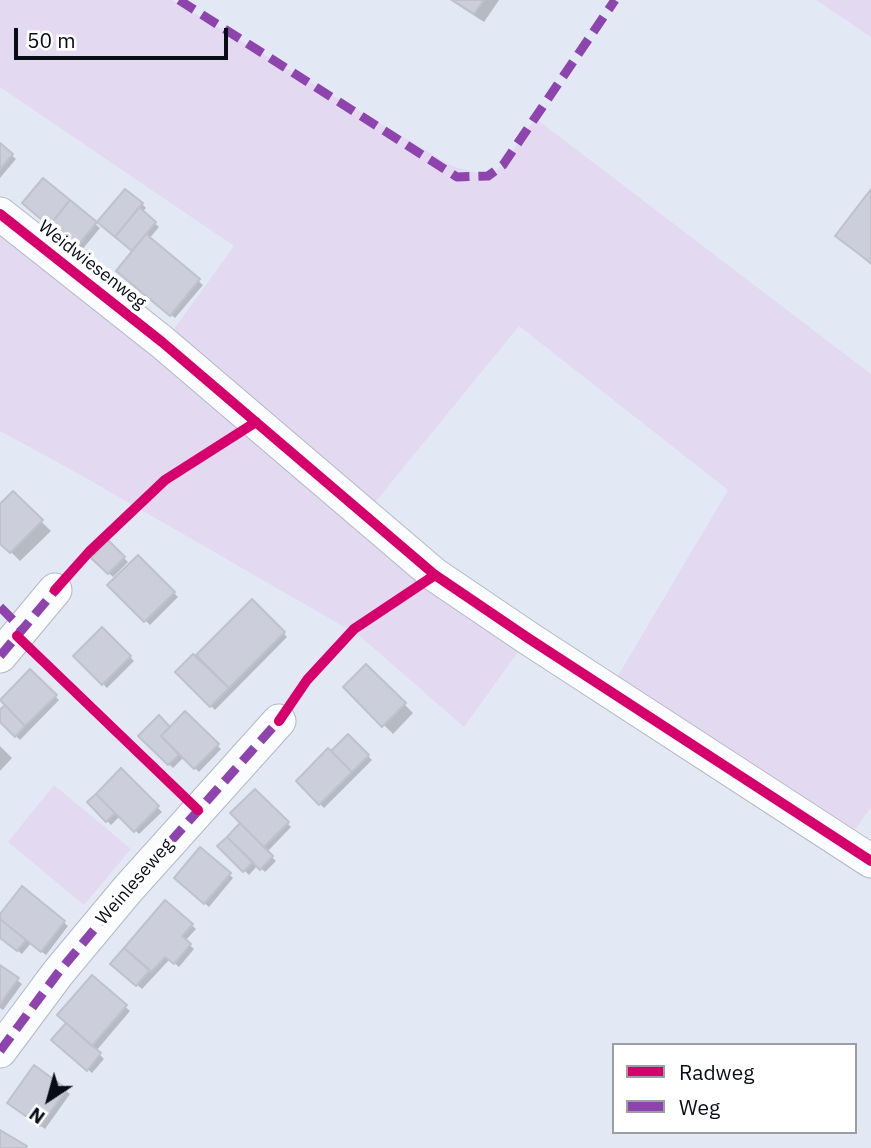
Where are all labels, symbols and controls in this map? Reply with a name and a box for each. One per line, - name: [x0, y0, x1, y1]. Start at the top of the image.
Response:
- scale bar: [18, 14, 231, 58]
- text: 50 m: [27, 26, 76, 54]
- street label: Weidwiesenweg: [34, 216, 150, 314]
- street label: Weinleseweg: [92, 835, 178, 929]
- legend: [612, 1043, 857, 1134]
- text: Radweg: [679, 1058, 754, 1086]
- north arrow: [14, 1064, 84, 1134]
- text: Weg: [679, 1093, 720, 1121]
- text: N: [24, 1102, 49, 1130]

